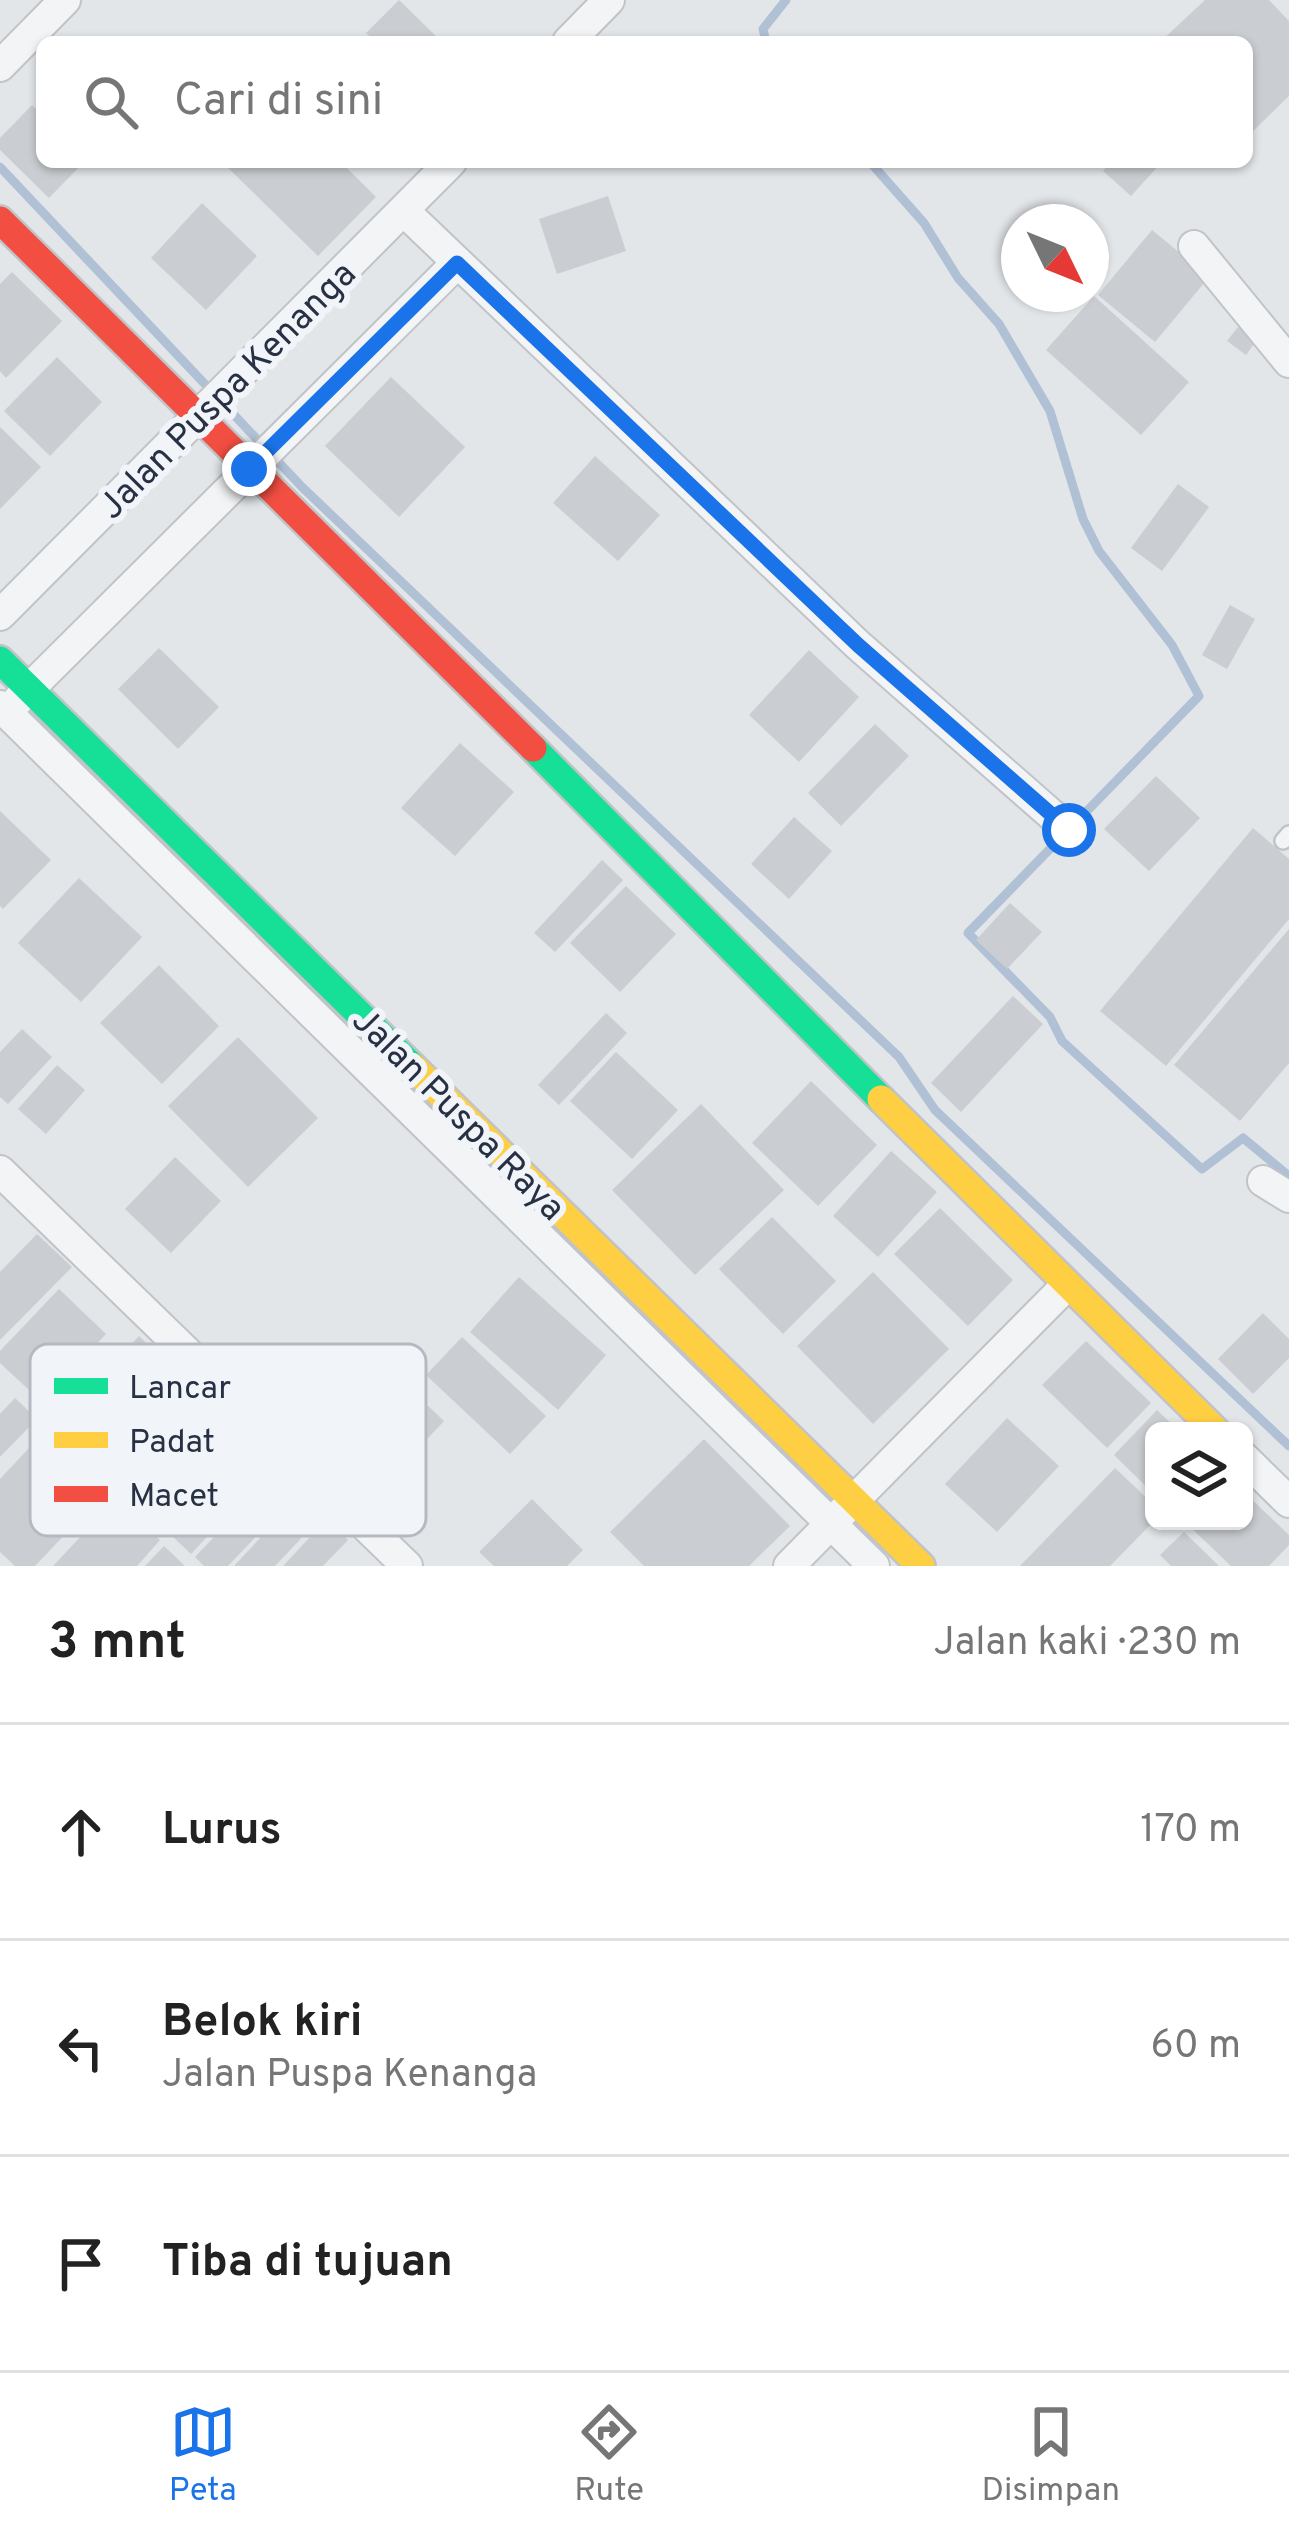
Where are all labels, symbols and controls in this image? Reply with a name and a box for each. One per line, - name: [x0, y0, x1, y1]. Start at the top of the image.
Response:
- search box: [36, 36, 1253, 168]
- icon: search: [78, 69, 144, 135]
- text: Cari di sini: [174, 74, 383, 131]
- north arrow: [1001, 204, 1109, 312]
- street label: Jalan Puspa Kenanga: [90, 253, 368, 531]
- route end: [222, 442, 276, 496]
- route start: [1042, 803, 1096, 857]
- street label: Jalan Puspa Raya: [341, 999, 574, 1232]
- legend: [30, 1344, 426, 1536]
- text: Lancar: [129, 1369, 231, 1411]
- map controls: [1145, 1422, 1253, 1530]
- button: layers: [1145, 1422, 1253, 1530]
- text: Padat: [129, 1423, 215, 1465]
- text: Macet: [129, 1477, 219, 1519]
- text: 3 mnt: [48, 1612, 186, 1677]
- text: Jalan kaki · 230 m: [933, 1620, 1241, 1669]
- icon: ahead: [48, 1799, 114, 1865]
- text: Lurus: [162, 1803, 282, 1860]
- text: 170 m: [1140, 1807, 1241, 1856]
- text: Belok kiri: [162, 1995, 363, 2052]
- icon: left: [48, 2015, 114, 2081]
- text: 60 m: [1150, 2023, 1241, 2072]
- text: Jalan Puspa Kenanga: [162, 2052, 537, 2101]
- icon: arrive: [48, 2231, 114, 2297]
- text: Tiba di tujuan: [162, 2235, 453, 2292]
- tab: Peta: [169, 2399, 237, 2513]
- tab: Rute: [574, 2399, 644, 2513]
- tab: Disimpan: [982, 2399, 1120, 2513]

